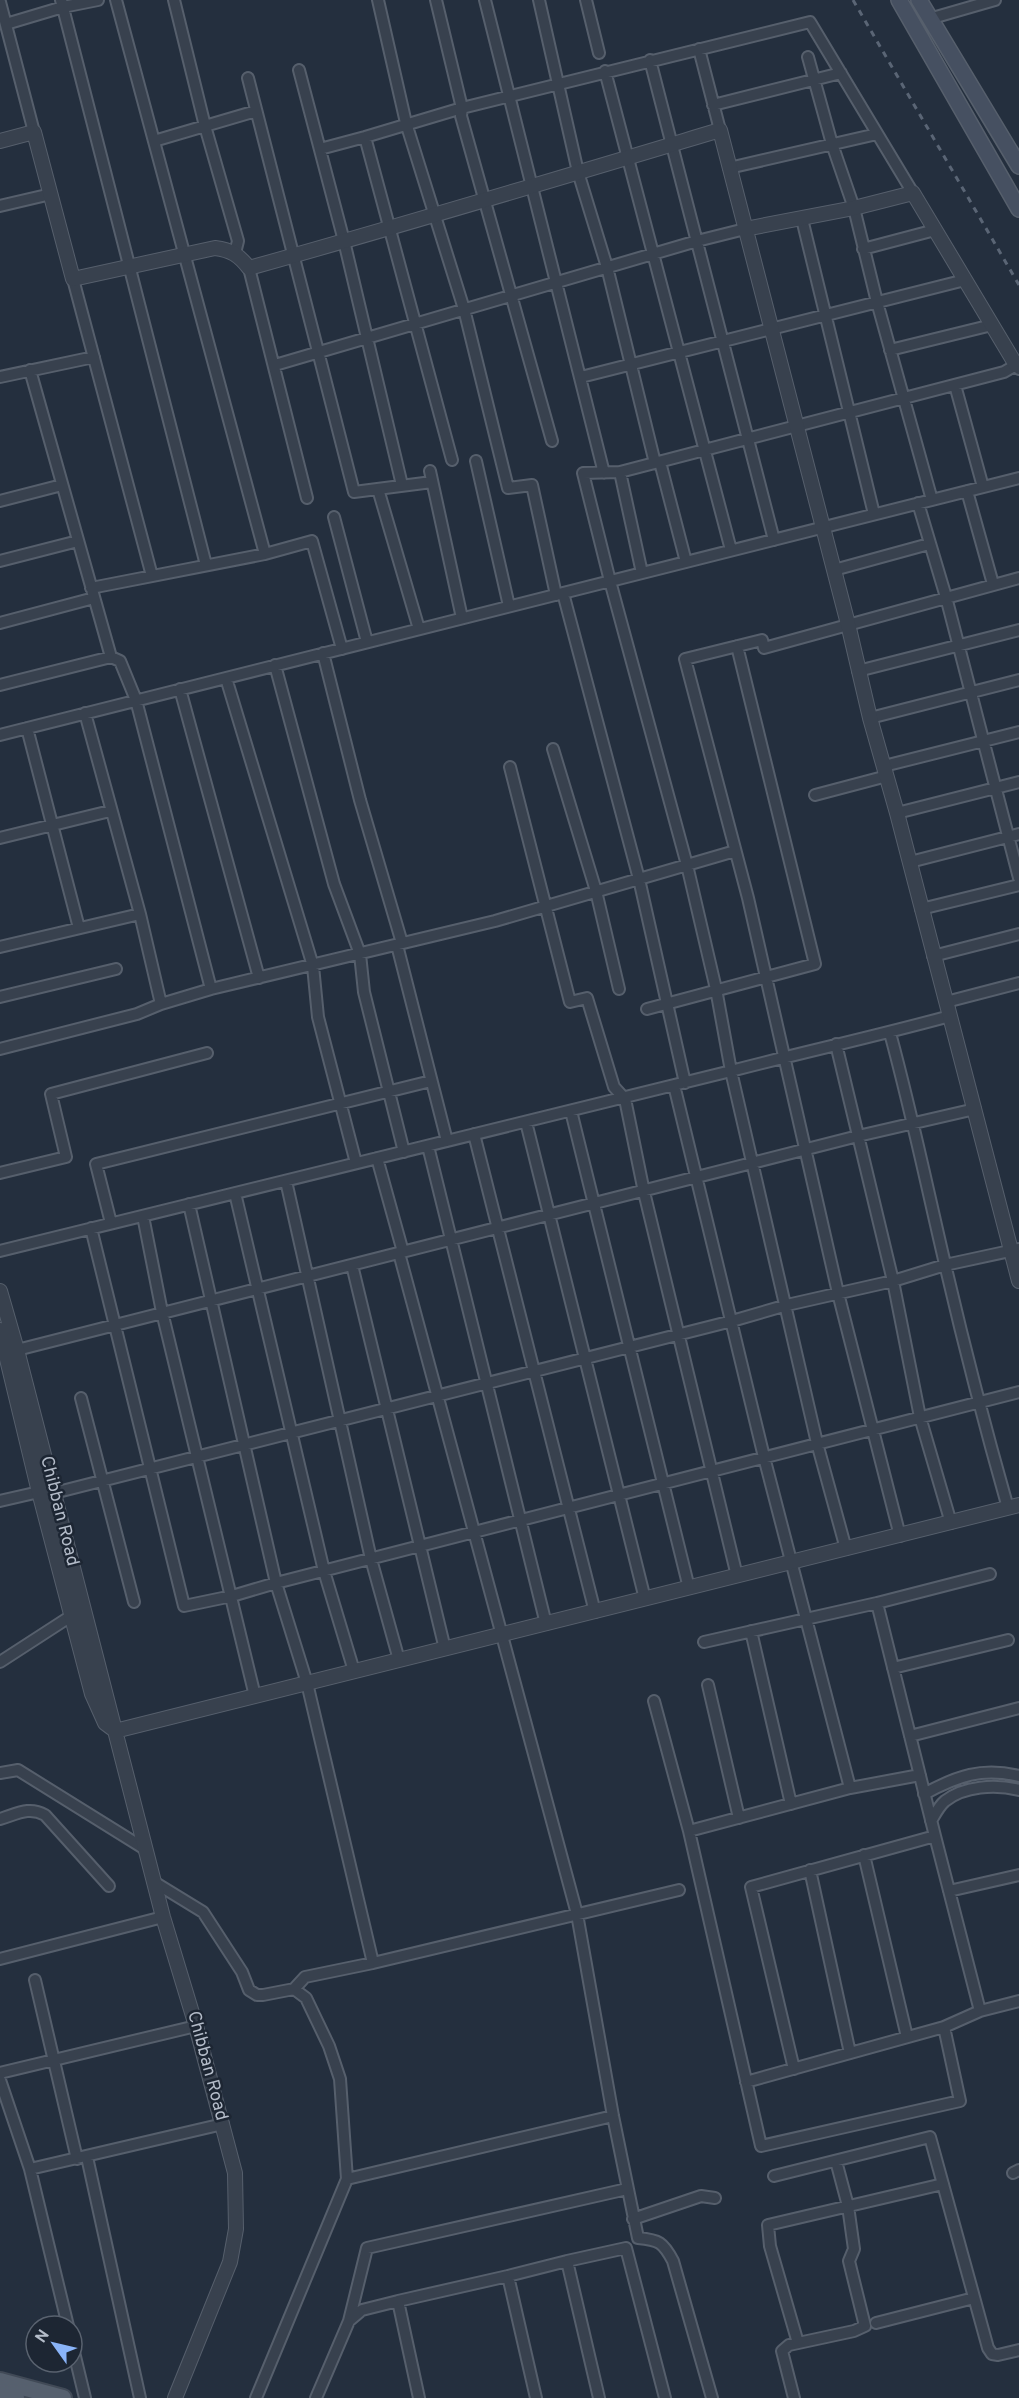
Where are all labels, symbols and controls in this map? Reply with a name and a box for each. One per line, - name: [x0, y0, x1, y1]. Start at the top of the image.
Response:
- street label: Chibban Road: [34, 1454, 84, 1568]
- street label: Chibban Road: [181, 2009, 233, 2123]
- north arrow: [24, 2314, 84, 2374]
- text: N: [32, 2326, 55, 2347]

